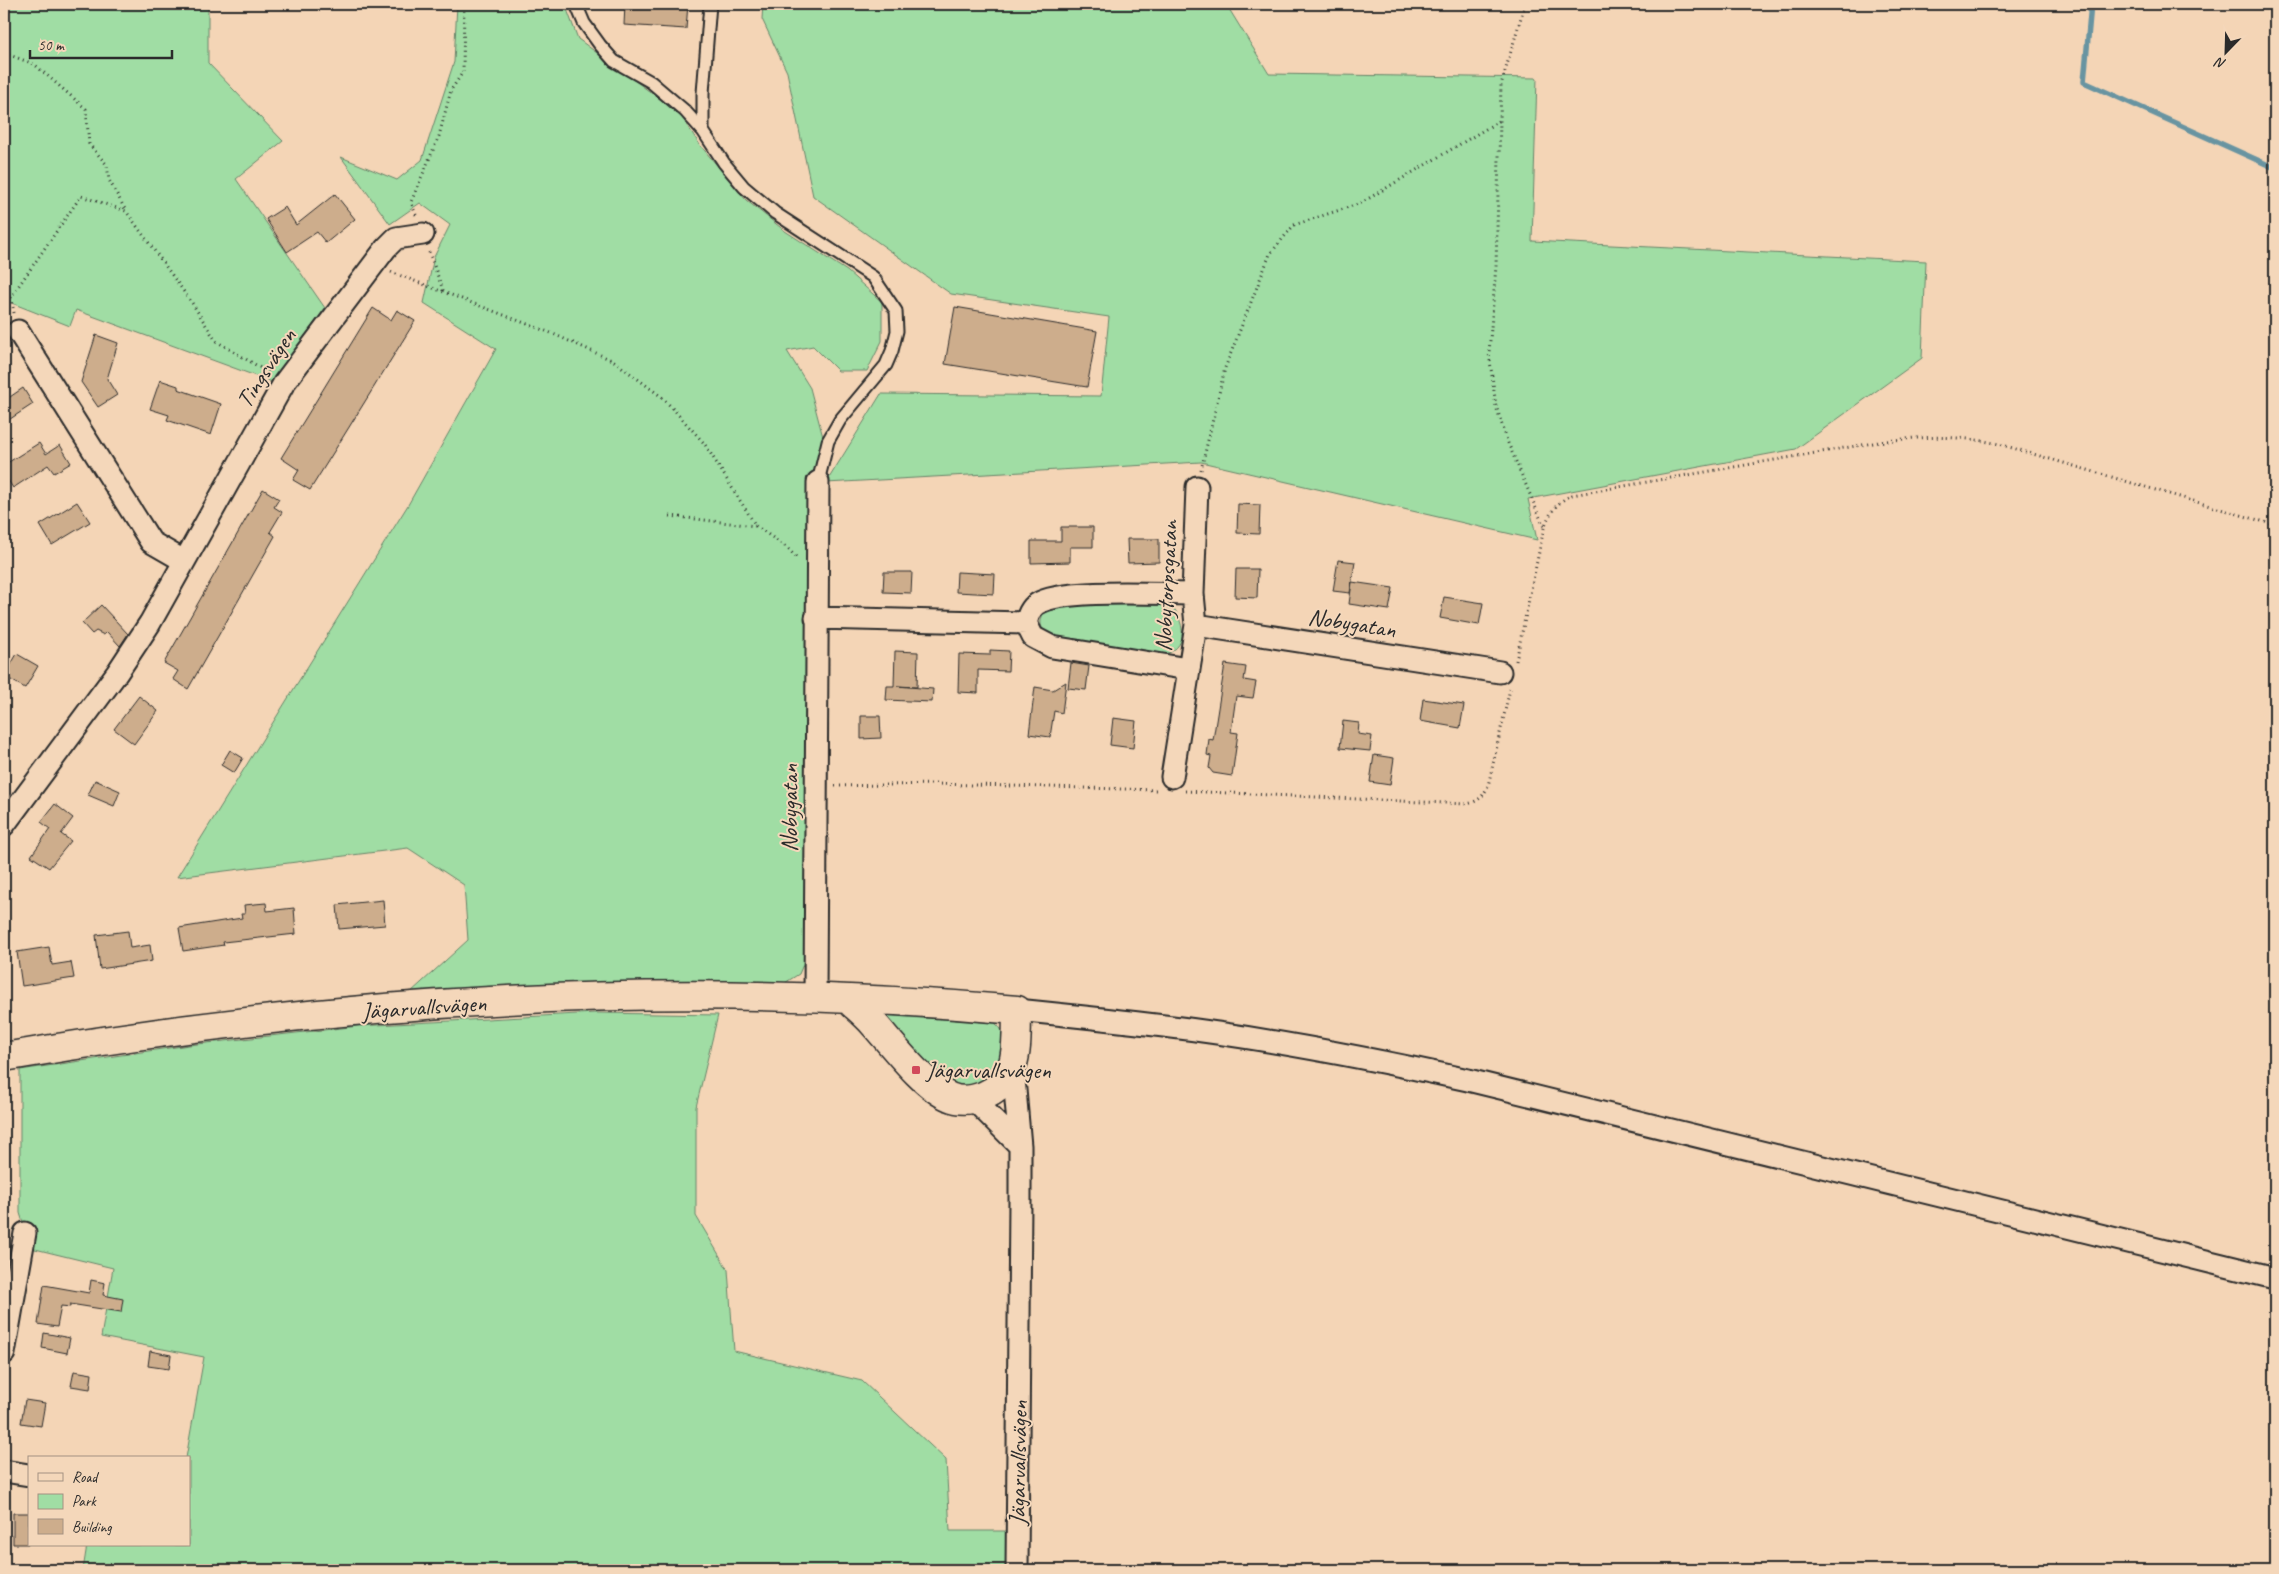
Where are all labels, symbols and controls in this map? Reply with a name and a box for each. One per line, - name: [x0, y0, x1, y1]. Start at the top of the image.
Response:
- scale bar: [30, 28, 172, 60]
- north arrow: [2202, 28, 2252, 78]
- text: 50 m: [38, 36, 65, 55]
- text: N: [2212, 53, 2228, 73]
- street label: Tingsvägen: [229, 323, 303, 413]
- street label: Nobytorpsgatan: [1148, 518, 1184, 652]
- street label: Nobygatan: [1306, 601, 1398, 645]
- street label: Nobygatan: [774, 764, 804, 852]
- street label: Jägarvallsvägen: [360, 988, 488, 1026]
- place label: Jägarvallsvägen: [925, 1055, 1051, 1085]
- marker: Jägarvallsvägen: [910, 1064, 922, 1076]
- street label: Jägarvallsvägen: [1002, 1400, 1034, 1527]
- legend: [28, 1456, 190, 1546]
- text: Road: [72, 1468, 99, 1487]
- text: Park: [72, 1492, 97, 1511]
- text: Building: [72, 1518, 112, 1537]

